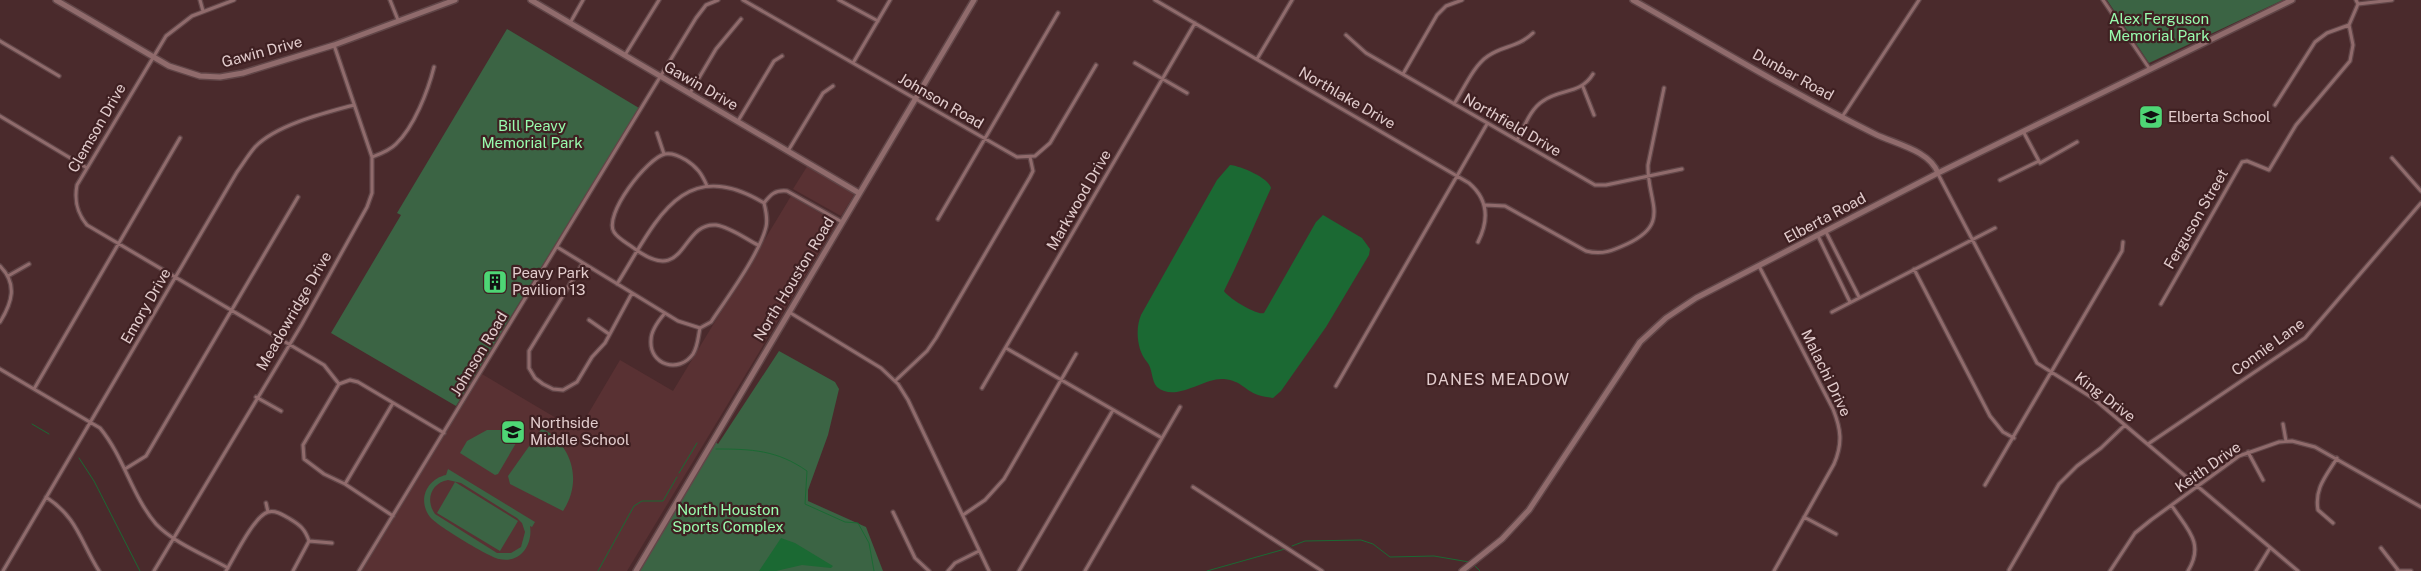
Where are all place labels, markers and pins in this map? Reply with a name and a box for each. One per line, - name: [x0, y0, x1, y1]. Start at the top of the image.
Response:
- school or university icon: Elberta School: [2138, 104, 2164, 130]
- place label: Elberta School: [2168, 108, 2271, 125]
- place label: Peavy Park Pavilion 13: [512, 264, 589, 298]
- building icon: Peavy Park Pavilion 13: [482, 269, 508, 295]
- place label: Northside Middle School: [530, 414, 629, 448]
- school or university icon: Northside Middle School: [500, 419, 526, 445]

